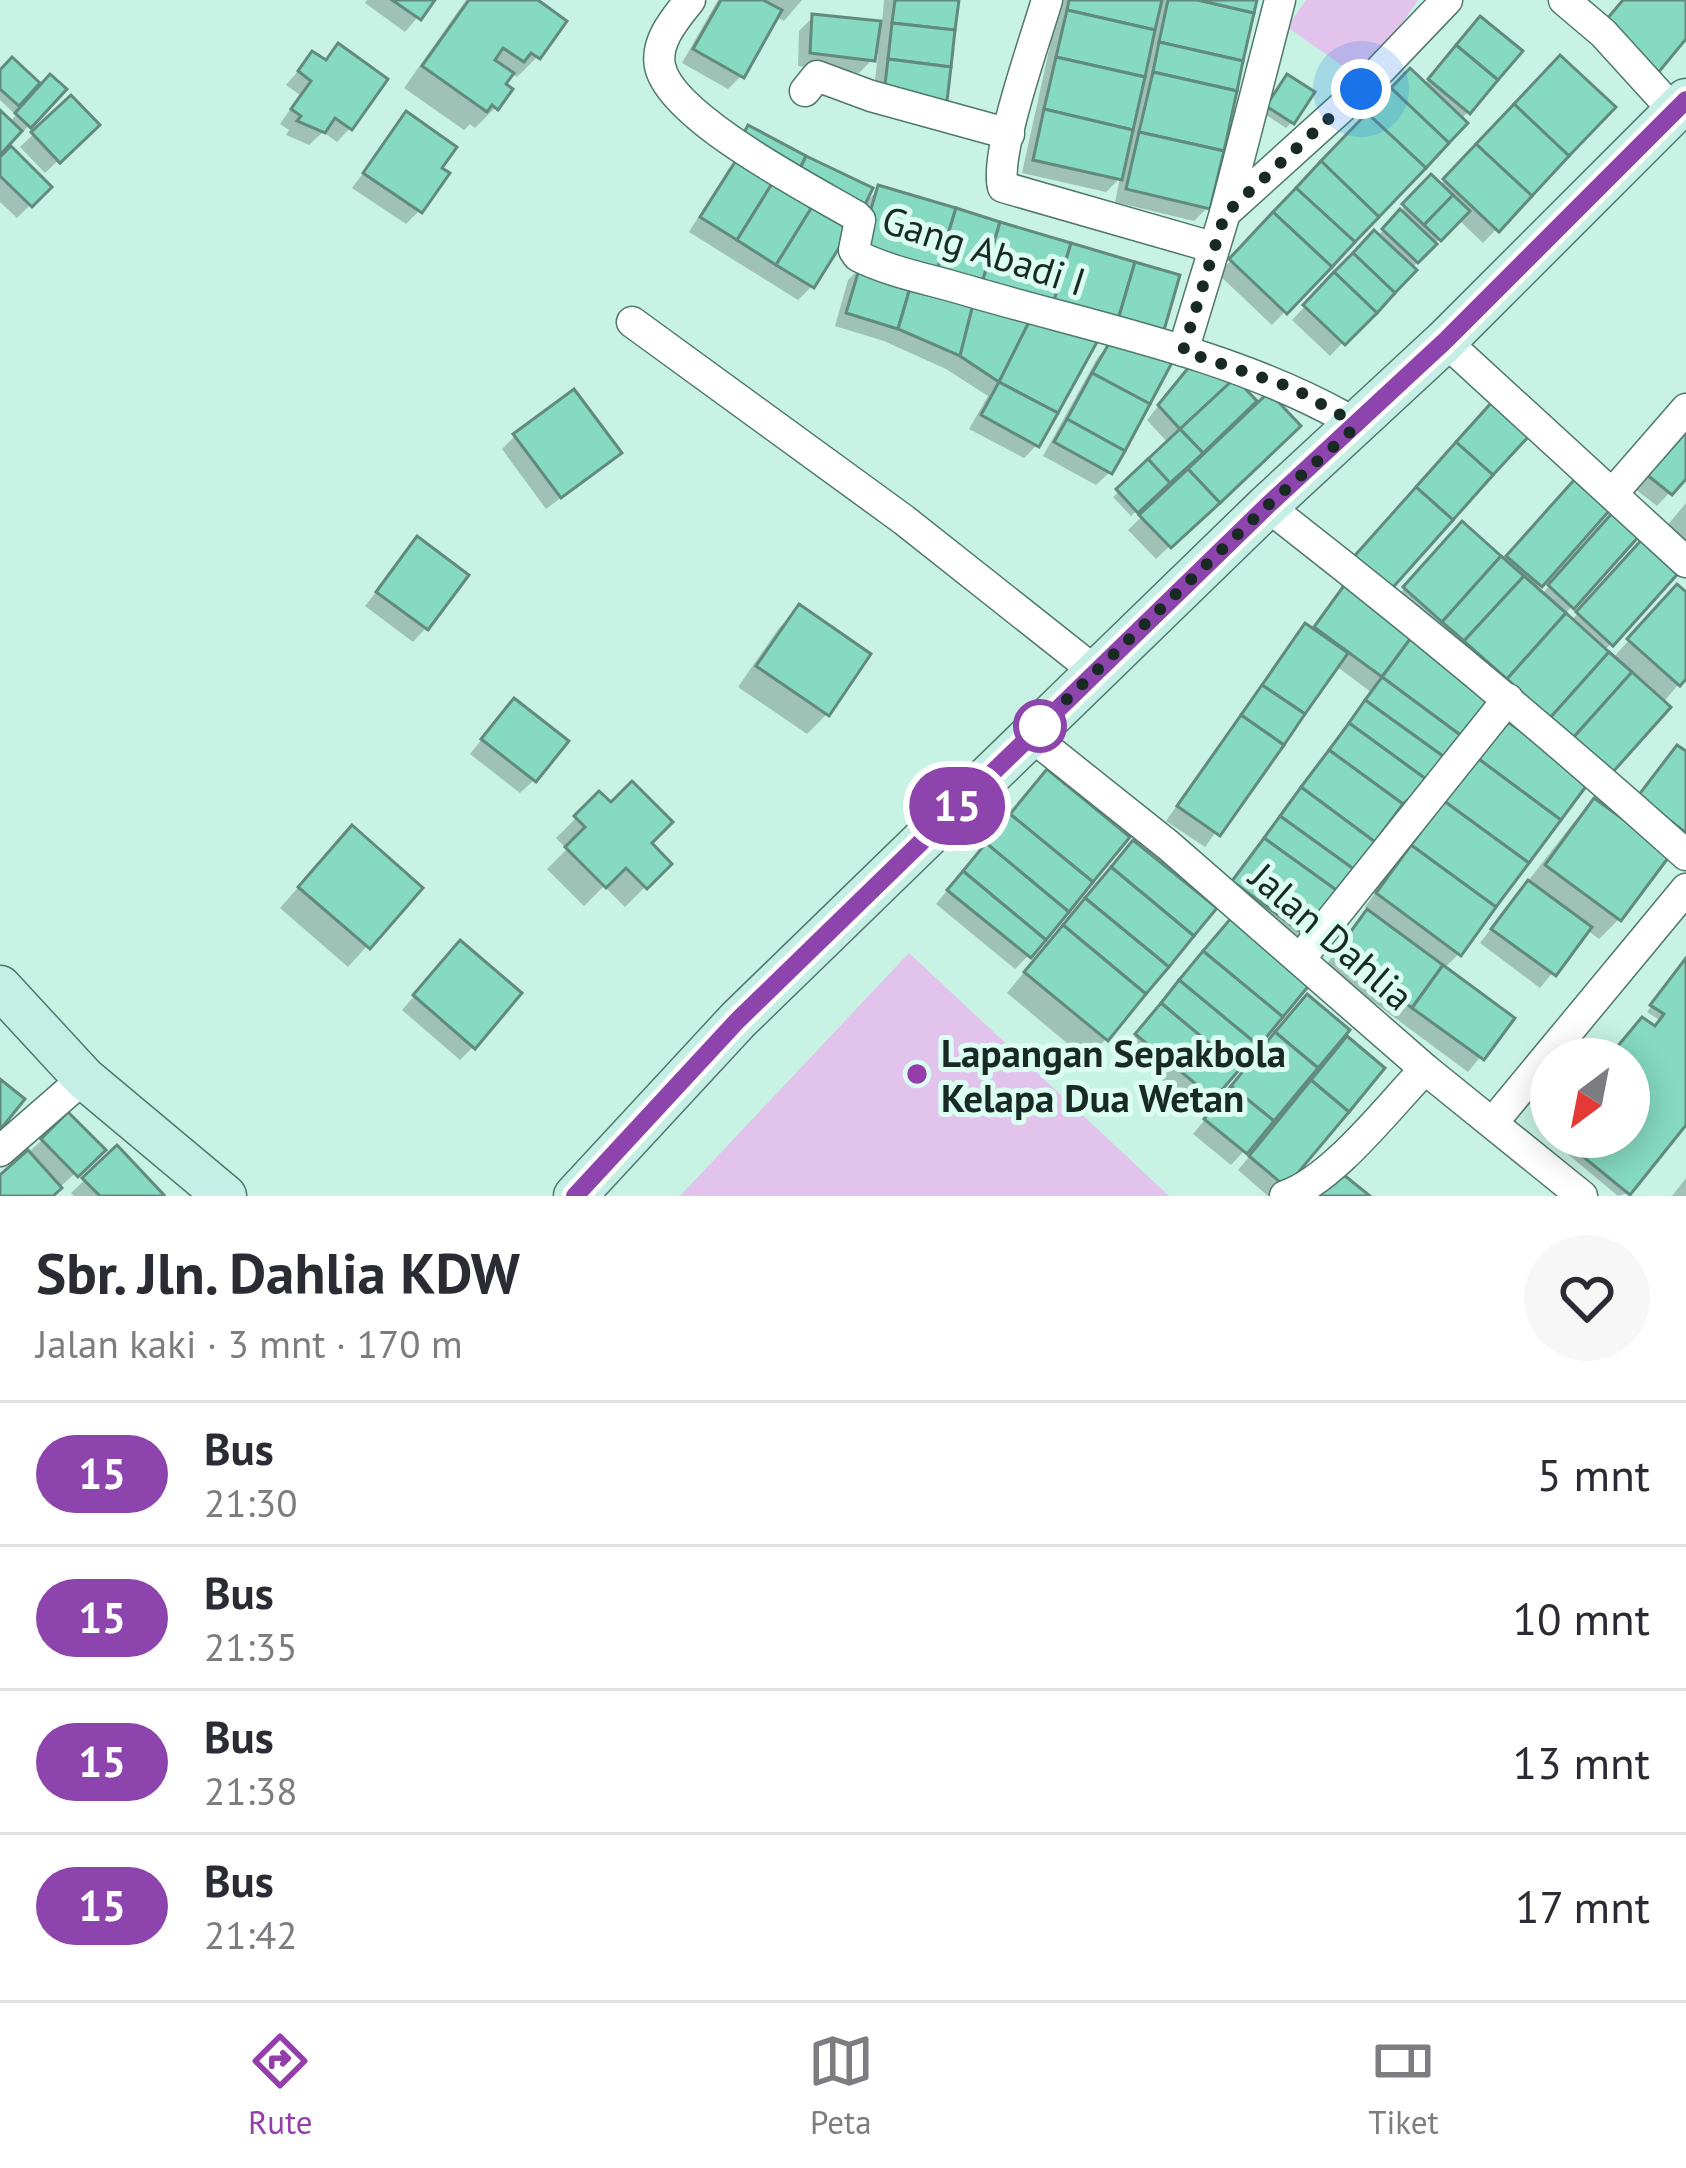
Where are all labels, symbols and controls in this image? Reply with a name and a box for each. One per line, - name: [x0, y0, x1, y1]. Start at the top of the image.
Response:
- your location: [1331, 59, 1391, 119]
- street label: Gang Abadi I: [876, 193, 1092, 307]
- unlabelled marker: [1015, 701, 1065, 751]
- line badge: 15: [903, 767, 1011, 845]
- text: 15: [933, 778, 981, 833]
- street label: Jalan Dahlia: [1238, 850, 1424, 1021]
- place label: Lapangan Sepakbola Kelapa Dua Wetan: [941, 1027, 1286, 1123]
- north arrow: [1530, 1038, 1650, 1158]
- map controls: [1530, 1038, 1650, 1158]
- marker: Lapangan Sepakbola Kelapa Dua Wetan: [904, 1061, 930, 1087]
- button: heart: [1524, 1235, 1650, 1361]
- text: Sbr. Jln. Dahlia KDW: [36, 1236, 520, 1310]
- text: Jalan kaki · 3 mnt · 170 m: [36, 1318, 463, 1369]
- text: Bus: [204, 1419, 274, 1477]
- text: 5 mnt: [1537, 1445, 1650, 1503]
- text: 15: [78, 1446, 126, 1501]
- text: 21:30: [204, 1477, 298, 1528]
- text: Bus: [204, 1563, 274, 1621]
- text: 10 mnt: [1513, 1589, 1650, 1647]
- text: 15: [78, 1590, 126, 1645]
- text: 21:35: [204, 1621, 298, 1672]
- text: Bus: [204, 1707, 274, 1765]
- text: 13 mnt: [1513, 1733, 1650, 1791]
- text: 15: [78, 1734, 126, 1789]
- text: 21:38: [204, 1765, 298, 1816]
- text: Bus: [204, 1851, 274, 1909]
- text: 17 mnt: [1515, 1877, 1650, 1935]
- text: 15: [78, 1878, 126, 1933]
- text: 21:42: [204, 1909, 298, 1960]
- tab: Rute: [247, 2028, 313, 2143]
- tab: Peta: [808, 2028, 874, 2143]
- tab: Tiket: [1368, 2028, 1439, 2143]

